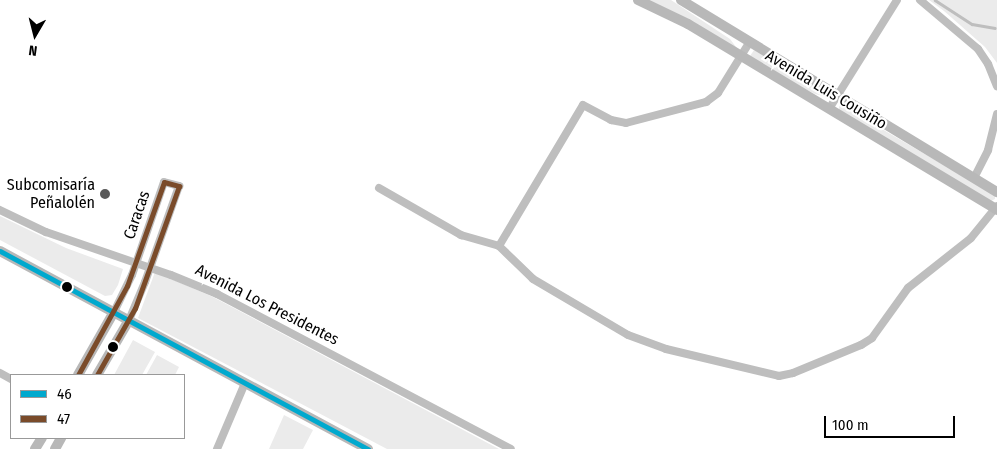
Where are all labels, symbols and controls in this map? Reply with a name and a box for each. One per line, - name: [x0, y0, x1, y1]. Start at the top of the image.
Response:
- north arrow: [10, 10, 60, 60]
- text: N: [28, 41, 38, 59]
- street label: Avenida Luis Cousiño: [762, 46, 890, 134]
- place label: Subcomisaría Peñalolén: [7, 175, 95, 213]
- marker: Subcomisaría Peñalolén: [99, 188, 111, 200]
- street label: Caracas: [120, 188, 154, 242]
- street label: Avenida Los Presidentes: [192, 261, 342, 349]
- unlabelled marker: [62, 282, 72, 292]
- unlabelled marker: [108, 342, 118, 352]
- legend: [10, 374, 185, 439]
- text: 46: [57, 385, 72, 403]
- scale bar: [827, 406, 958, 438]
- text: 47: [57, 410, 70, 428]
- text: 100 m: [832, 416, 869, 434]

